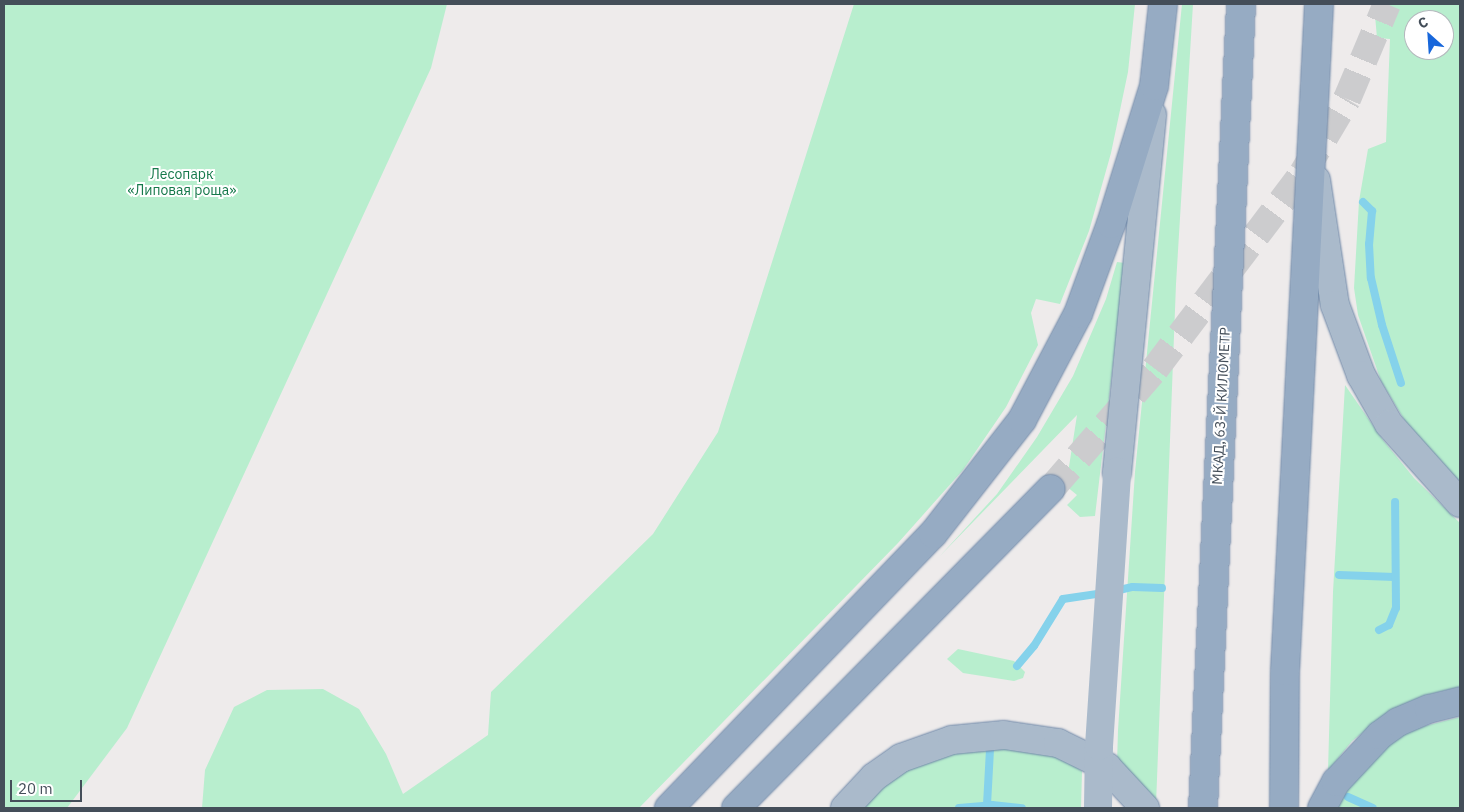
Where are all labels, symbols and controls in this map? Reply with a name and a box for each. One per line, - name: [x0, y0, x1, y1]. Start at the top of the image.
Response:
- north arrow: [1404, 10, 1454, 60]
- text: С: [1415, 12, 1431, 33]
- park label: Лесопарк «Липовая роща»: [128, 166, 236, 198]
- street label: МКАД, 63-Й КИЛОМЕТР: [1208, 327, 1234, 485]
- scale bar: [12, 770, 85, 802]
- text: 20 m: [18, 779, 53, 798]

